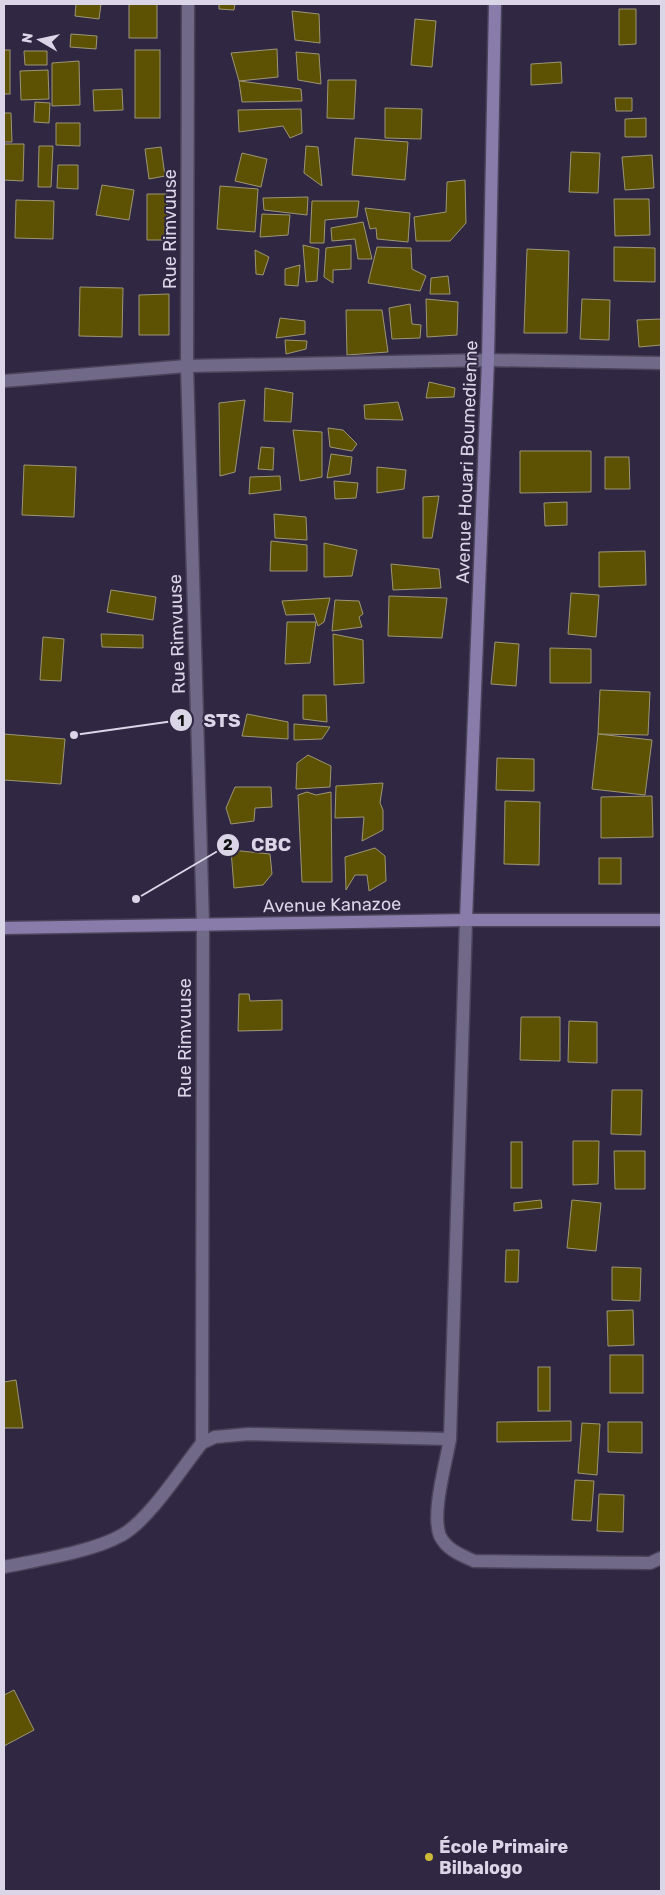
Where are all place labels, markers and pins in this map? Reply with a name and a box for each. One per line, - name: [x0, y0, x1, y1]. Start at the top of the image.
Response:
- callout: STS: [169, 703, 251, 737]
- callout: CBC: [216, 828, 301, 862]
- place label: École Primaire Bilbalogo: [439, 1836, 569, 1879]
- marker: École Primaire Bilbalogo: [423, 1851, 435, 1863]

